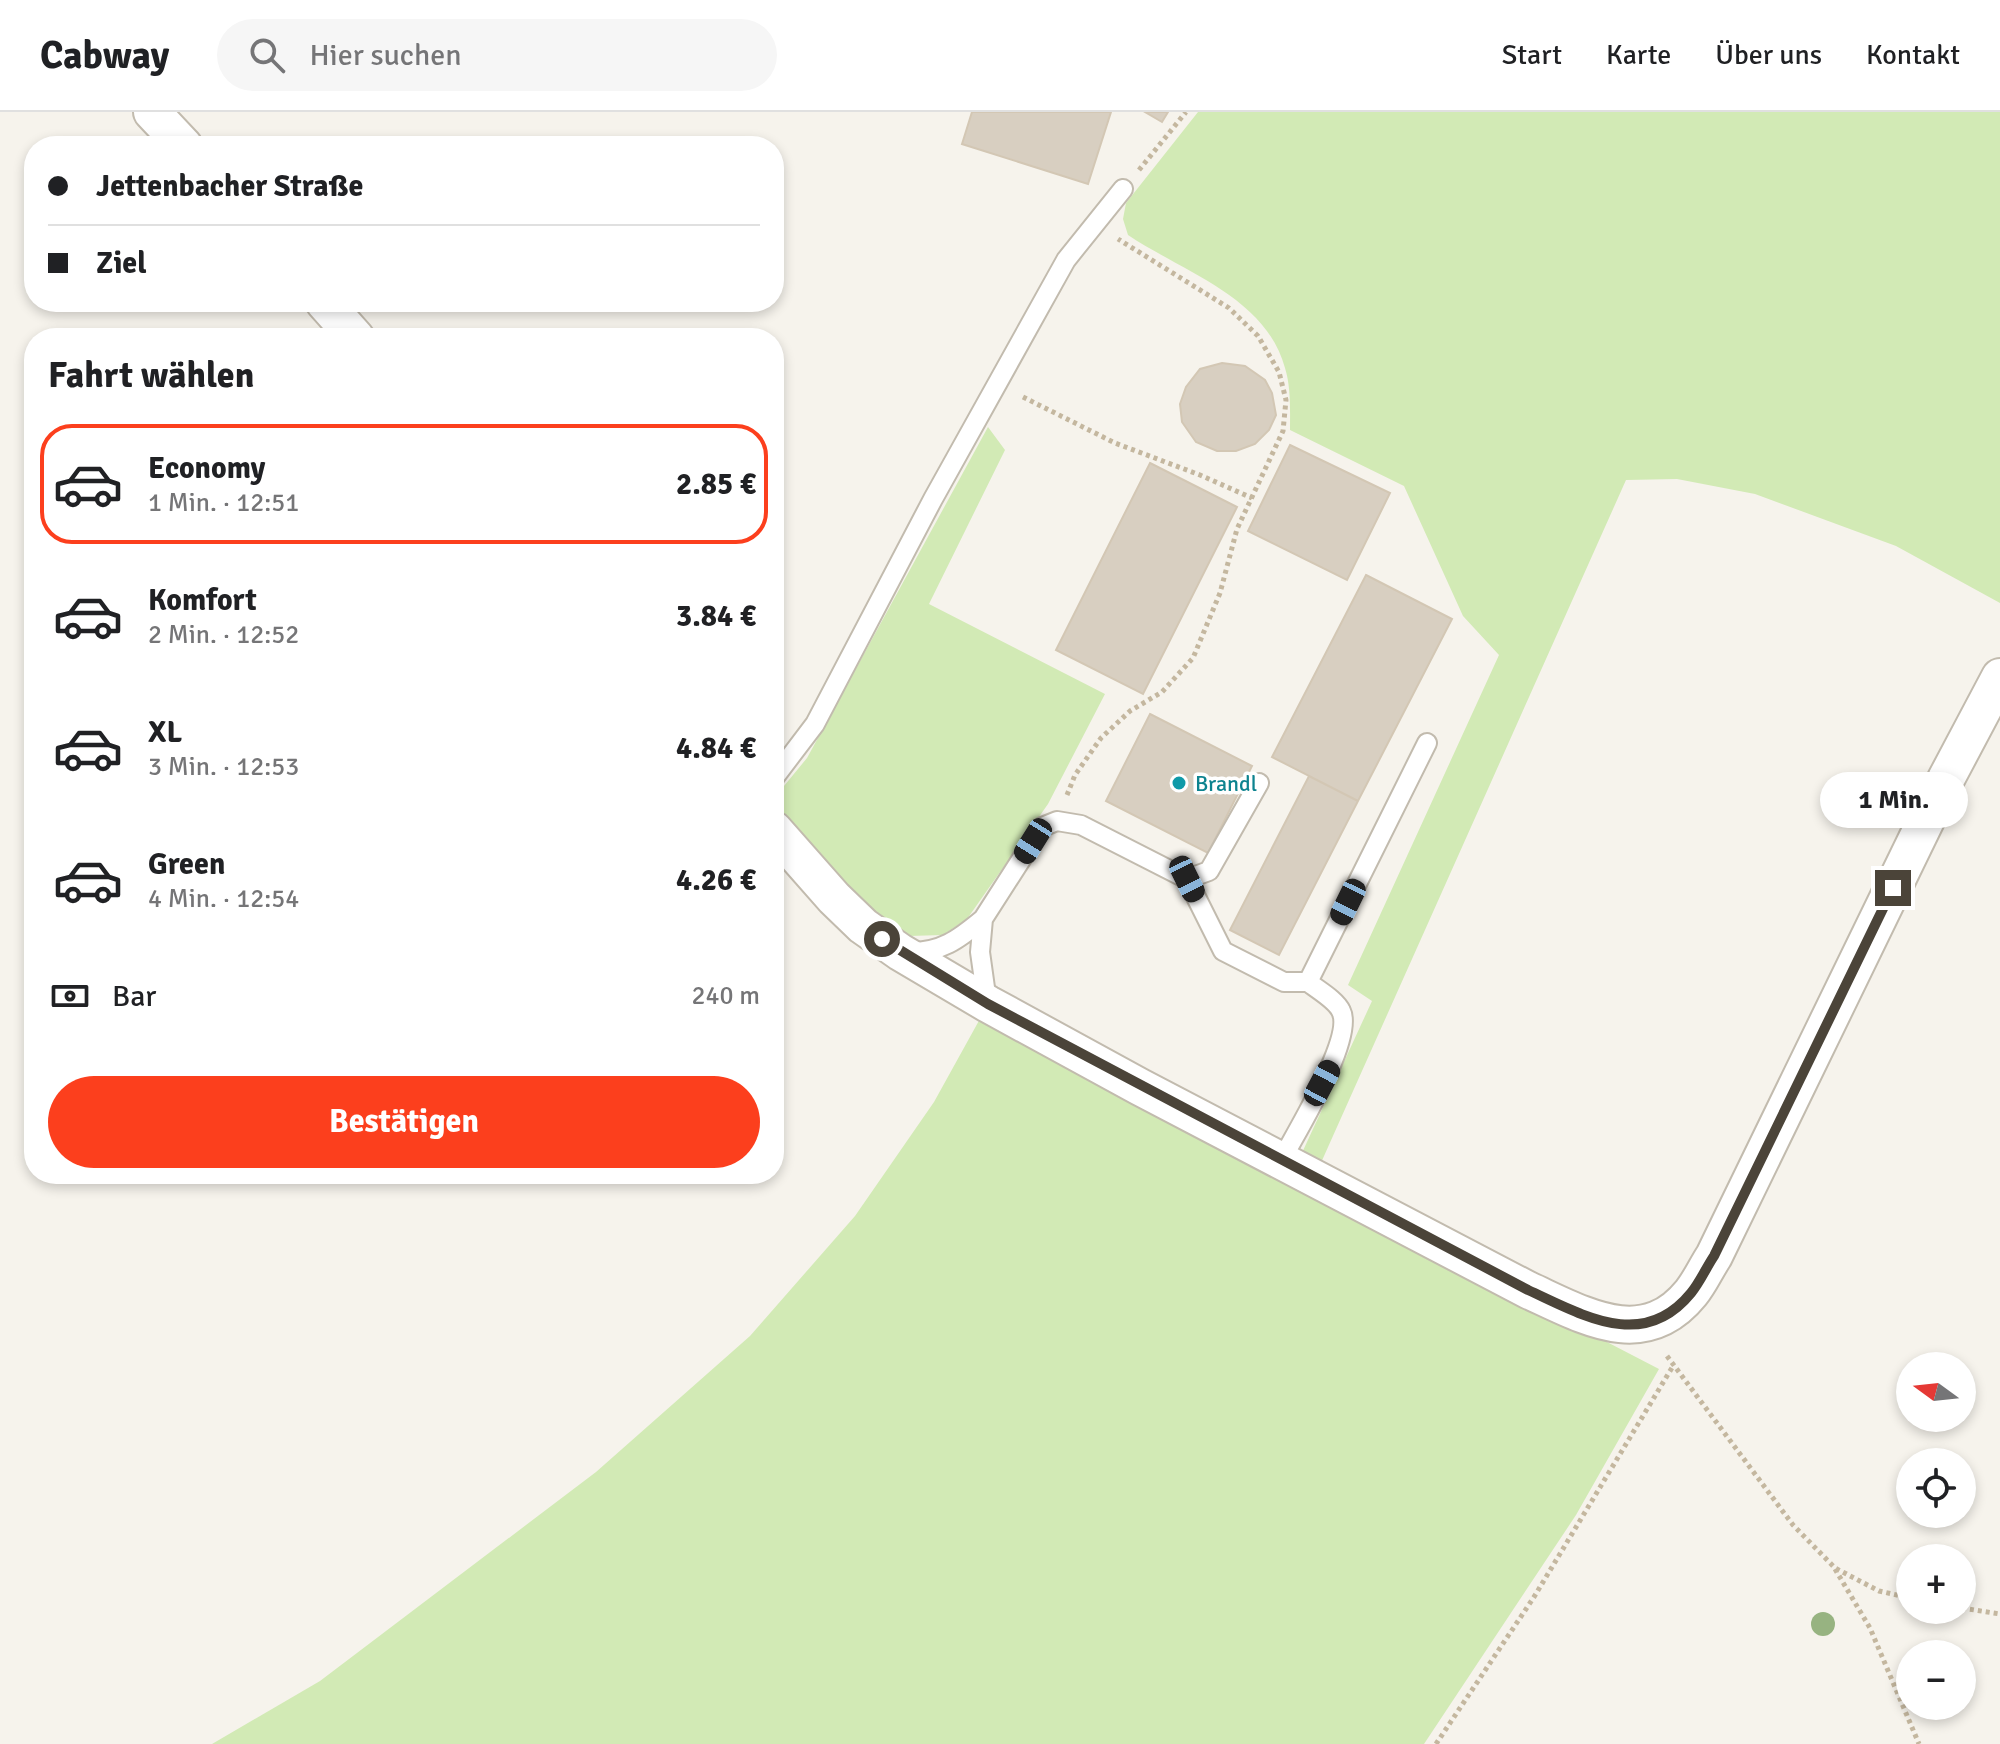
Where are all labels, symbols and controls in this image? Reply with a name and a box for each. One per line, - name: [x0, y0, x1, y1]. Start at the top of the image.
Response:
- search box: [217, 19, 777, 91]
- text: Cabway: [40, 32, 169, 79]
- icon: search: [245, 33, 289, 77]
- text: Hier suchen: [309, 37, 462, 74]
- text: Start: [1502, 38, 1562, 72]
- text: Karte: [1606, 38, 1671, 72]
- text: Über uns: [1715, 38, 1822, 72]
- text: Kontakt: [1866, 38, 1960, 72]
- text: Jettenbacher Straße: [96, 168, 363, 205]
- text: Ziel: [96, 245, 147, 282]
- text: Fahrt wählen: [48, 353, 254, 398]
- icon: car: [52, 448, 124, 520]
- text: Economy: [148, 450, 265, 487]
- text: 2.85 €: [676, 466, 756, 503]
- text: 1 Min. · 12:51: [148, 487, 299, 519]
- icon: car: [52, 580, 124, 652]
- text: Komfort: [148, 582, 257, 619]
- text: 3.84 €: [676, 598, 756, 635]
- text: 2 Min. · 12:52: [148, 619, 299, 651]
- icon: car: [52, 712, 124, 784]
- text: XL: [148, 714, 182, 751]
- text: 4.84 €: [676, 730, 756, 767]
- text: 3 Min. · 12:53: [148, 751, 299, 783]
- place label: Brandl: [1195, 770, 1257, 797]
- callout: 1 Min.: [1819, 772, 1967, 828]
- marker: Brandl: [1170, 774, 1188, 792]
- text: 1 Min.: [1859, 784, 1929, 816]
- car: [1010, 814, 1056, 868]
- icon: car: [52, 844, 124, 916]
- text: Green: [148, 846, 225, 883]
- car: [1166, 852, 1208, 906]
- text: 4.26 €: [676, 862, 756, 899]
- route end: [1875, 870, 1911, 906]
- car: [1327, 875, 1369, 929]
- text: 4 Min. · 12:54: [148, 883, 299, 915]
- route start: [864, 921, 900, 957]
- icon: cash: [48, 974, 92, 1018]
- text: Bar: [112, 978, 156, 1015]
- text: 240 m: [691, 980, 760, 1012]
- car: [1300, 1056, 1344, 1110]
- button: Bestätigen: [48, 1076, 760, 1168]
- north arrow: [1896, 1352, 1976, 1432]
- map controls: [1896, 1352, 1976, 1720]
- button: locate: [1896, 1448, 1976, 1528]
- button: +: [1896, 1544, 1976, 1624]
- button: −: [1896, 1640, 1976, 1720]

